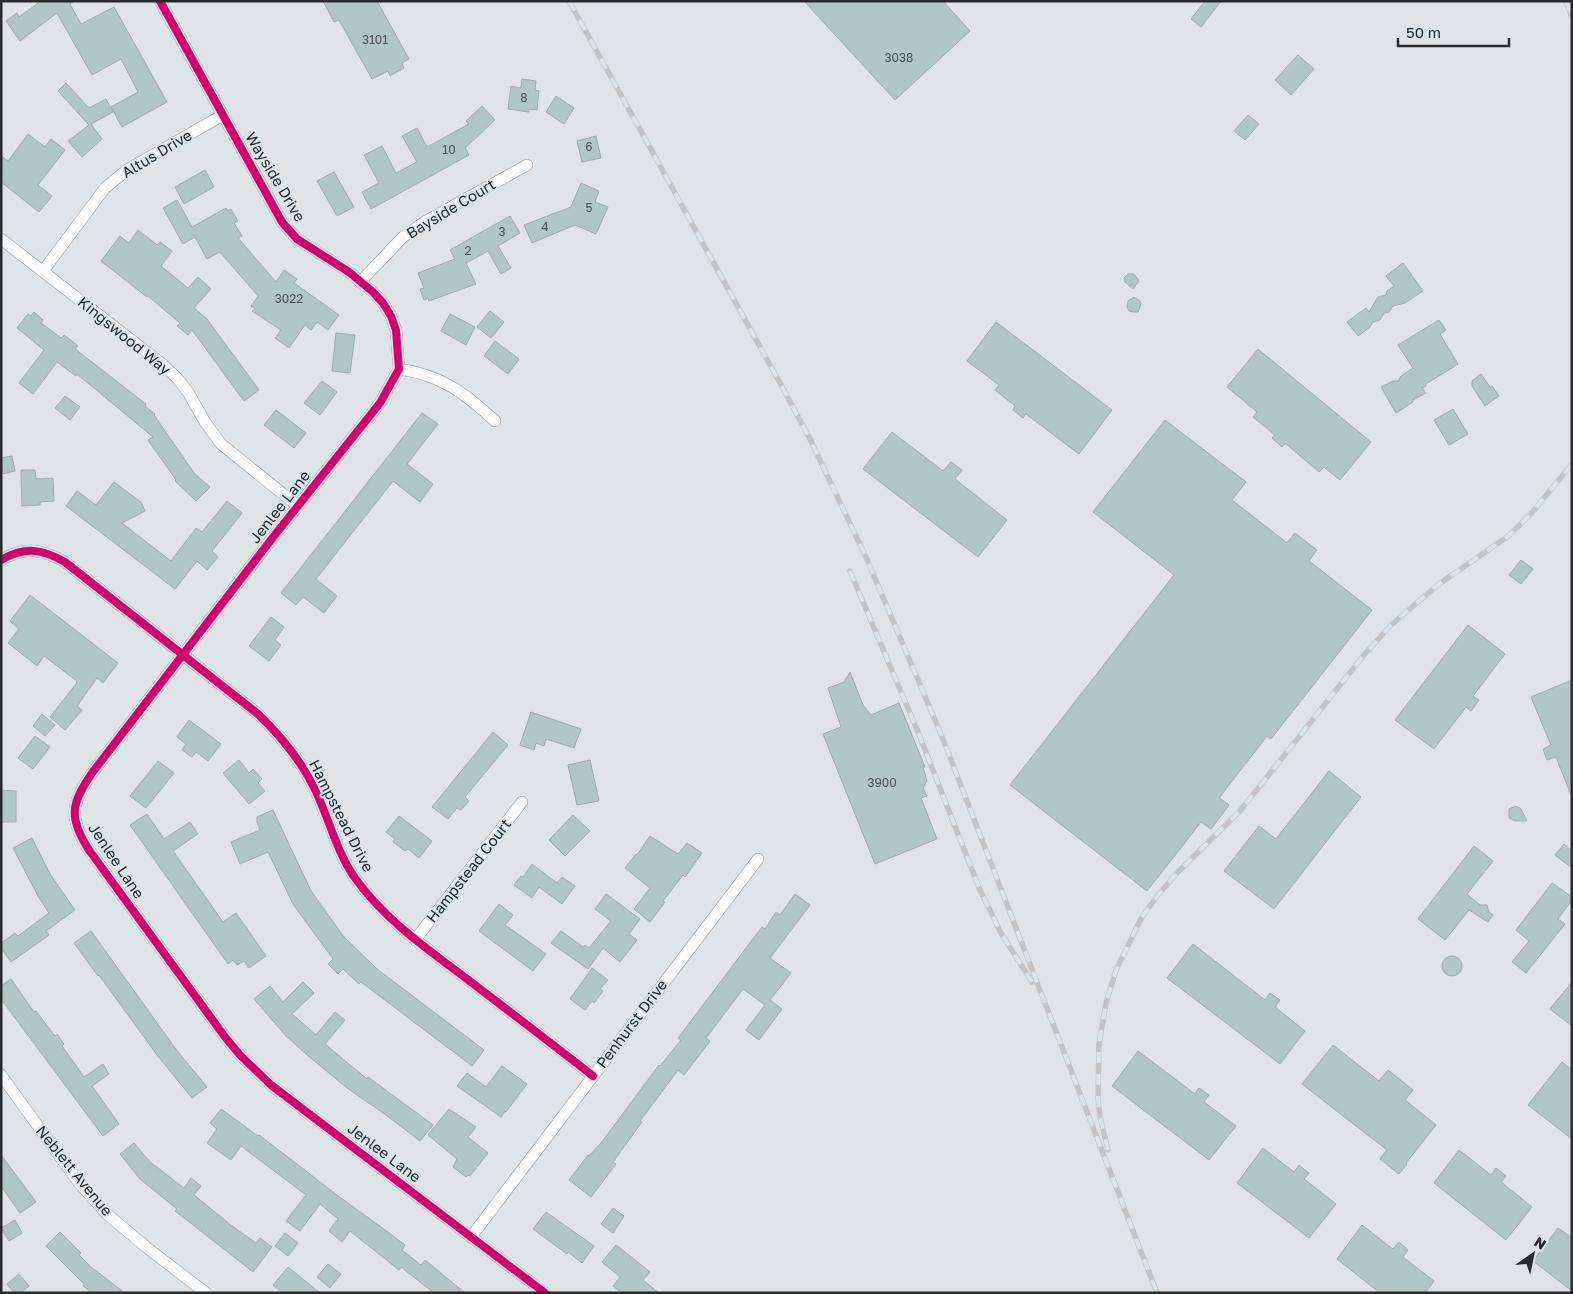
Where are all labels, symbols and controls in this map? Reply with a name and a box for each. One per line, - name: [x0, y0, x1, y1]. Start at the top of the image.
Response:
- scale bar: [1398, 15, 1509, 47]
- text: 50 m: [1406, 23, 1441, 41]
- house number: 3101: [362, 32, 388, 47]
- house number: 3038: [885, 50, 913, 65]
- house number: 8: [520, 90, 528, 105]
- street label: Altus Drive: [118, 125, 195, 181]
- street label: Wayside Drive: [242, 128, 310, 225]
- house number: 6: [585, 139, 593, 154]
- house number: 10: [442, 142, 456, 157]
- street label: Bayside Court: [403, 174, 498, 242]
- house number: 5: [586, 200, 593, 215]
- house number: 4: [541, 219, 549, 234]
- house number: 3: [498, 224, 506, 239]
- house number: 2: [465, 243, 472, 258]
- house number: 3022: [275, 291, 303, 306]
- street label: Kingswood Way: [75, 292, 175, 379]
- street label: Jenlee Lane: [245, 466, 313, 546]
- street label: Hampstead Drive: [306, 756, 378, 875]
- house number: 3900: [867, 775, 897, 790]
- street label: Hampstead Court: [422, 815, 514, 926]
- street label: Jenlee Lane: [85, 819, 149, 902]
- street label: Penhurst Drive: [592, 975, 671, 1071]
- street label: Jenlee Lane: [344, 1119, 425, 1186]
- street label: Neblett Avenue: [33, 1121, 117, 1219]
- north arrow: [1508, 1229, 1558, 1279]
- text: N: [1531, 1233, 1549, 1253]

